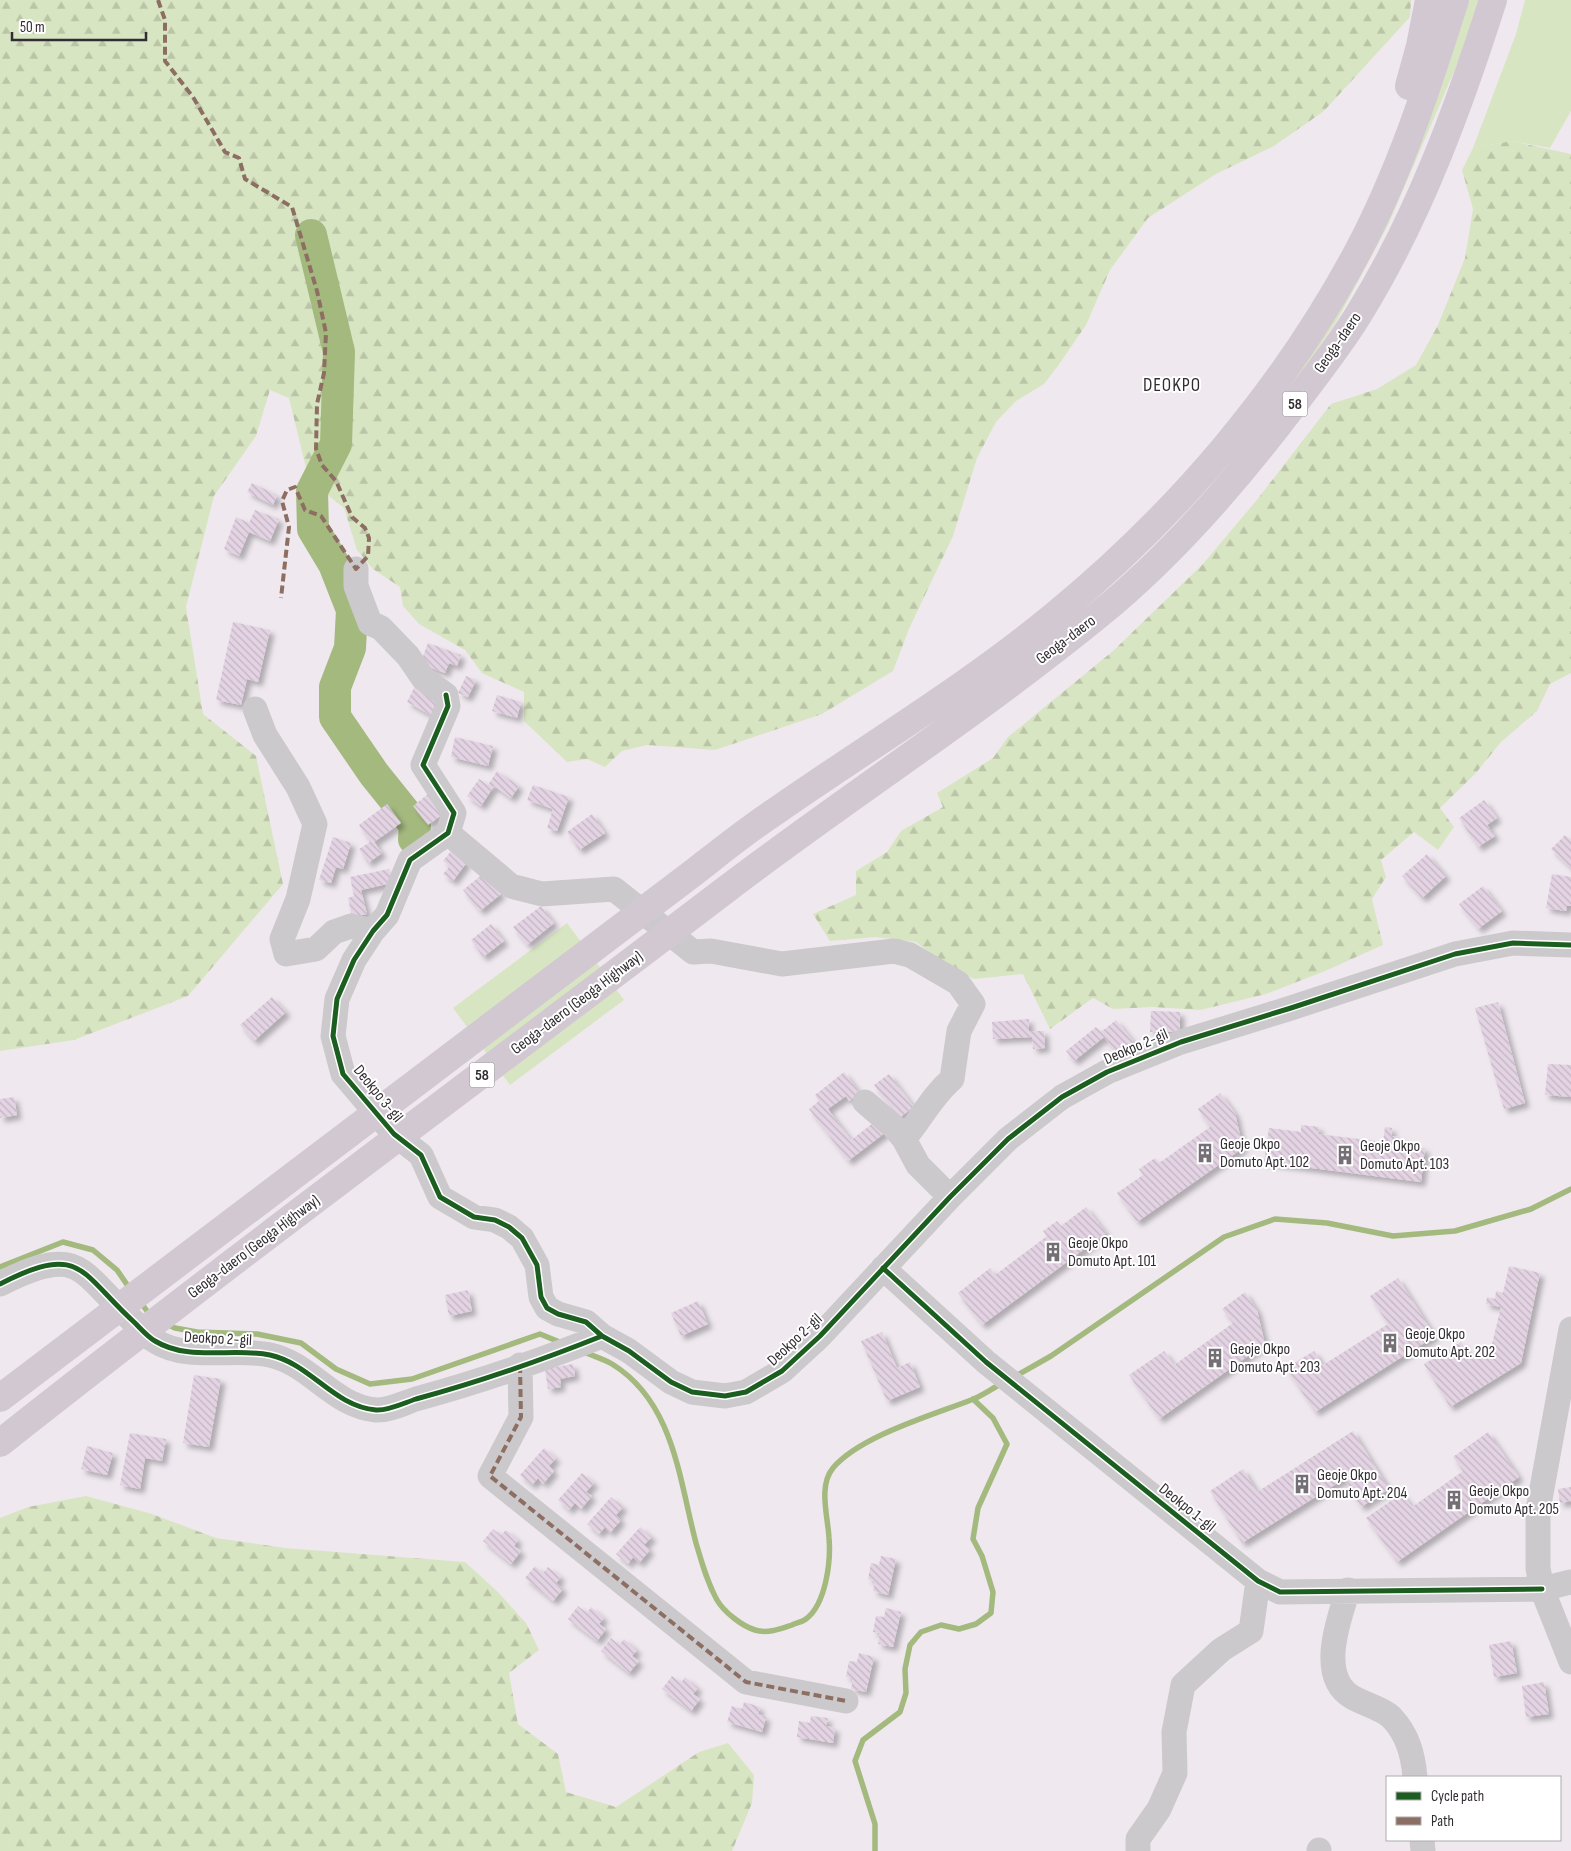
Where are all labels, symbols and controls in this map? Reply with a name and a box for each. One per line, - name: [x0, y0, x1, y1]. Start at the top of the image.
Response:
- scale bar: [12, 10, 146, 42]
- text: 50 m: [20, 18, 45, 37]
- street label: Geoga-daero: [1310, 309, 1366, 377]
- district label: DEOKPO: [1143, 374, 1201, 397]
- road number: 58: [1282, 392, 1308, 416]
- street label: Geoga-daero: [1033, 611, 1099, 669]
- street label: Geoga-daero (Geoga Highway): [507, 947, 647, 1059]
- street label: Deokpo 2-gil: [1101, 1025, 1171, 1069]
- street label: Deokpo 3-gil: [349, 1062, 407, 1126]
- road number: 58: [470, 1062, 494, 1088]
- place label: Geoje Okpo Domuto Apt. 102: [1220, 1135, 1309, 1172]
- place label: Geoje Okpo Domuto Apt. 103: [1360, 1137, 1449, 1174]
- building icon: Geoje Okpo Domuto Apt. 102: [1194, 1142, 1216, 1164]
- building icon: Geoje Okpo Domuto Apt. 103: [1334, 1144, 1356, 1166]
- street label: Geoga-daero (Geoga Highway): [184, 1191, 324, 1303]
- place label: Geoje Okpo Domuto Apt. 101: [1068, 1234, 1157, 1271]
- building icon: Geoje Okpo Domuto Apt. 101: [1042, 1241, 1064, 1263]
- street label: Deokpo 2-gil: [764, 1310, 826, 1370]
- place label: Geoje Okpo Domuto Apt. 202: [1405, 1325, 1495, 1362]
- street label: Deokpo 2-gil: [184, 1328, 252, 1350]
- building icon: Geoje Okpo Domuto Apt. 202: [1379, 1332, 1401, 1354]
- place label: Geoje Okpo Domuto Apt. 203: [1230, 1340, 1320, 1377]
- building icon: Geoje Okpo Domuto Apt. 203: [1204, 1347, 1226, 1369]
- place label: Geoje Okpo Domuto Apt. 204: [1317, 1466, 1408, 1503]
- building icon: Geoje Okpo Domuto Apt. 204: [1291, 1473, 1313, 1495]
- street label: Deokpo 1-gil: [1155, 1480, 1219, 1536]
- place label: Geoje Okpo Domuto Apt. 205: [1469, 1482, 1559, 1519]
- building icon: Geoje Okpo Domuto Apt. 205: [1443, 1489, 1465, 1511]
- legend: [1386, 1776, 1561, 1841]
- text: Cycle path: [1431, 1787, 1484, 1806]
- text: Path: [1431, 1812, 1454, 1831]

